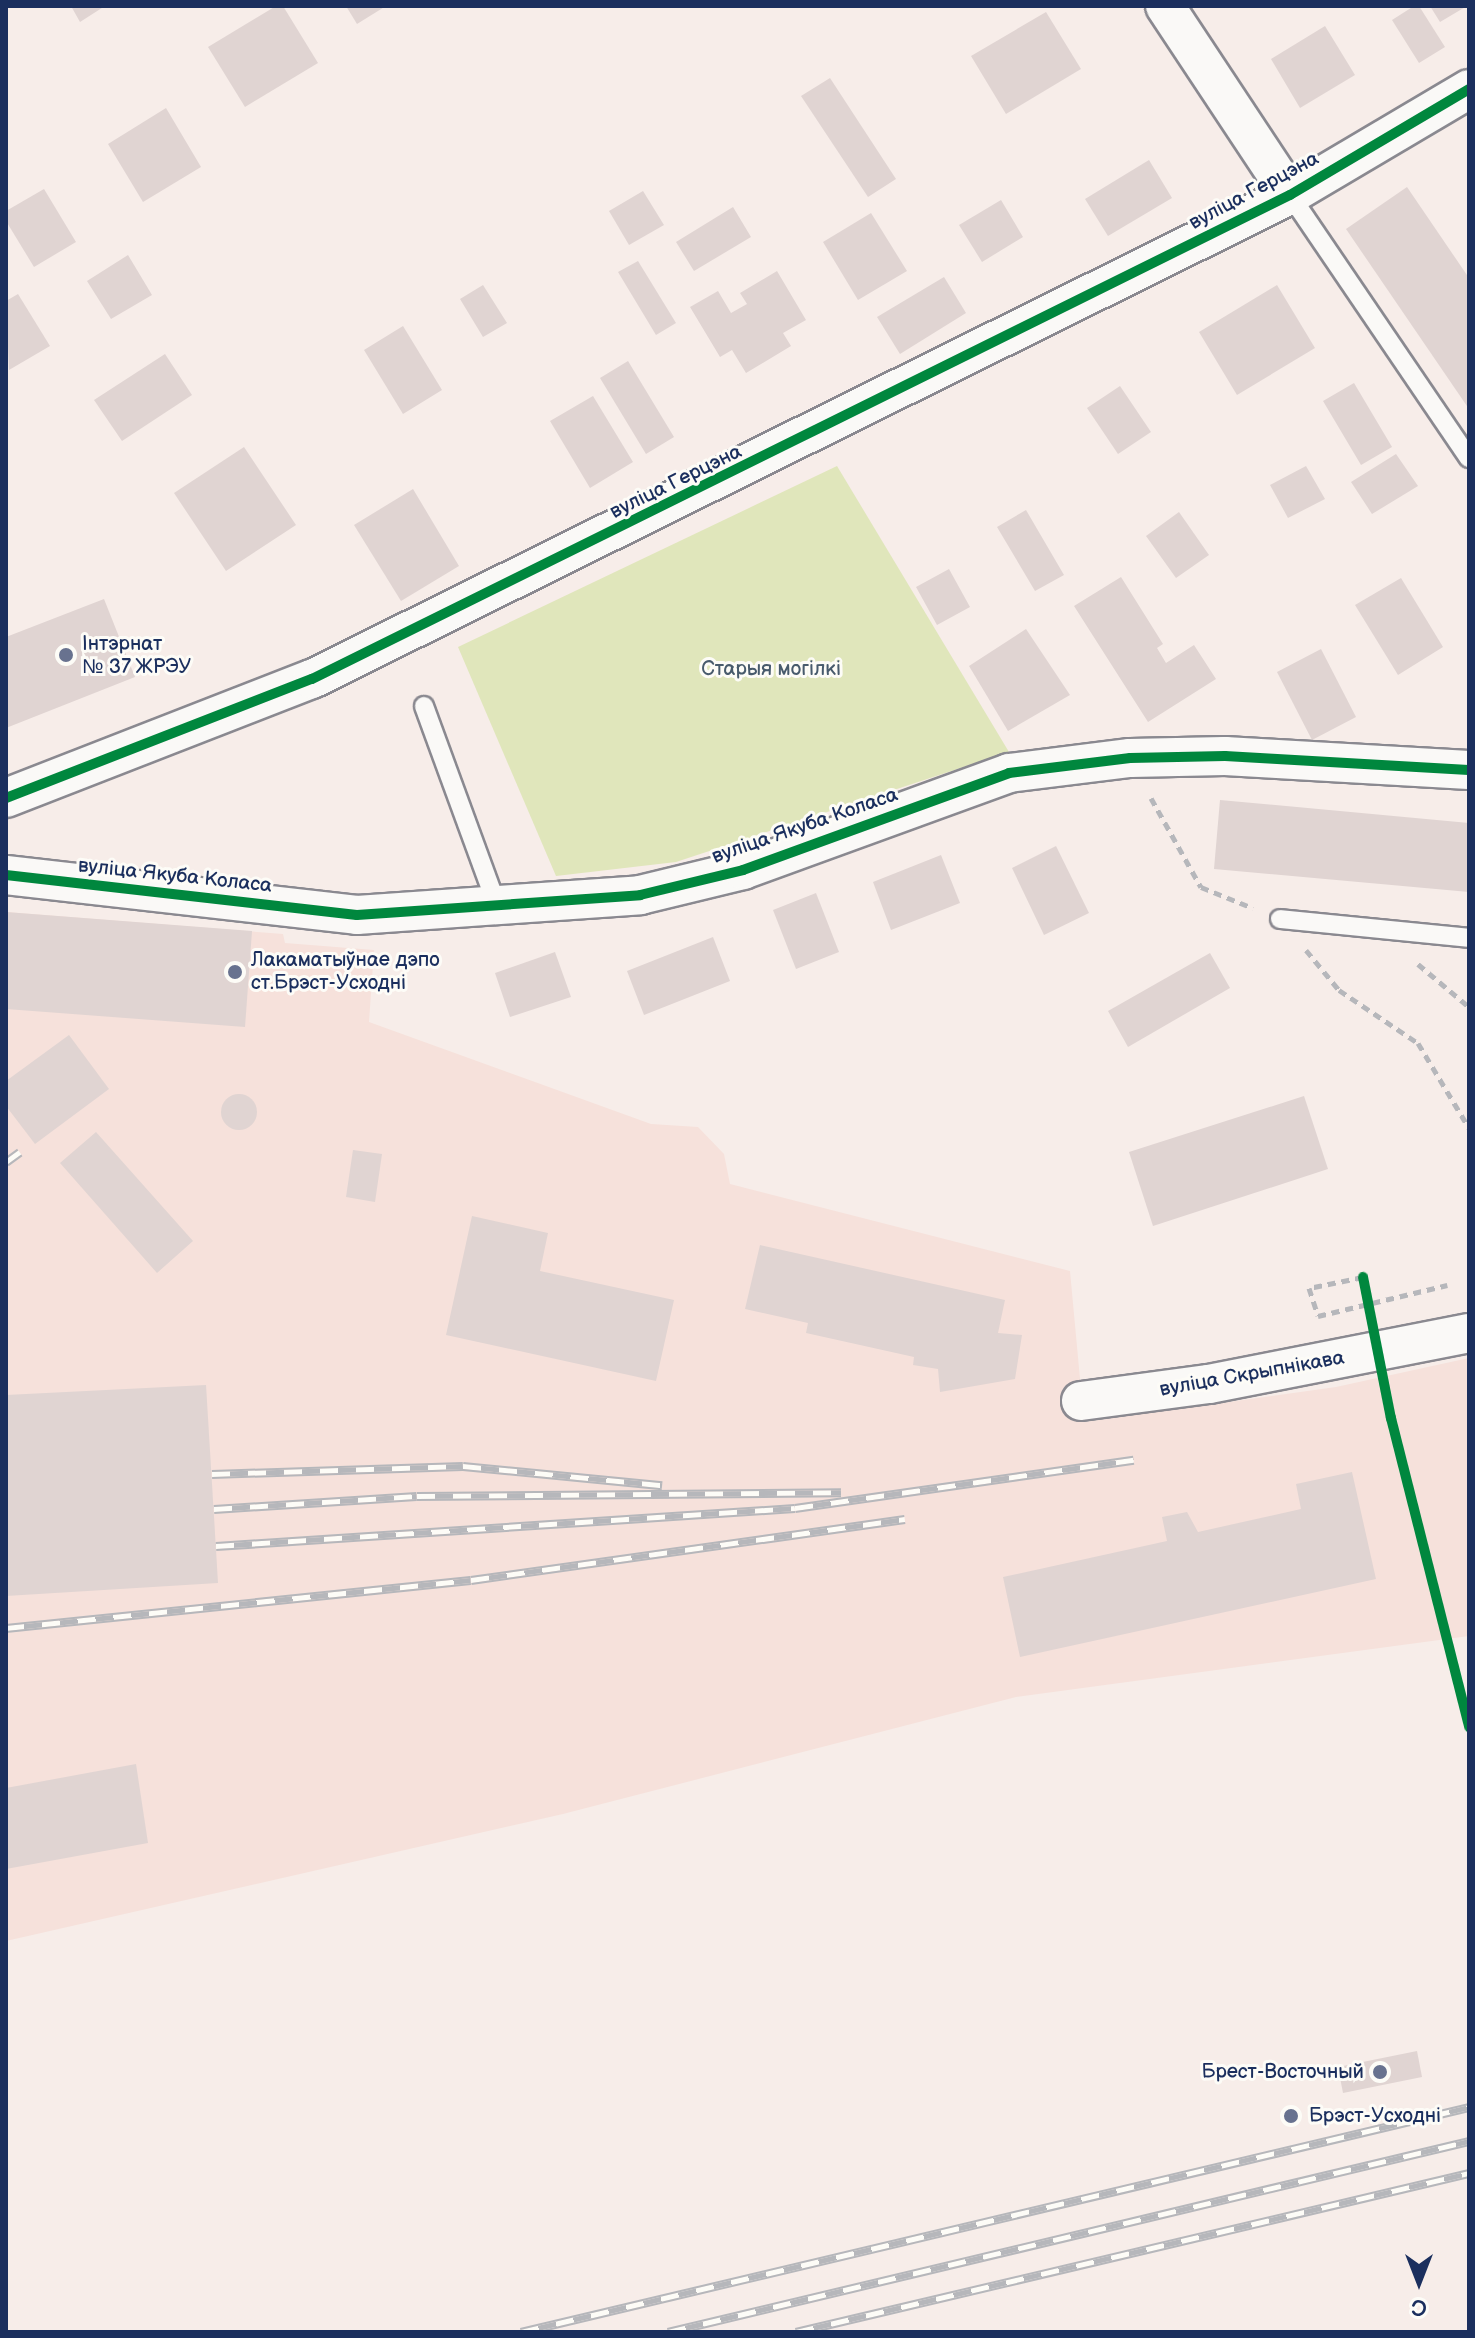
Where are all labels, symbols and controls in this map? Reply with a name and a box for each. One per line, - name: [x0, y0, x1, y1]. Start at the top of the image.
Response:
- street label: вуліца Герцэна: [1185, 147, 1323, 235]
- street label: вуліца Герцэна: [606, 440, 746, 524]
- place label: Інтэрнат № 37 ЖРЭУ: [82, 632, 192, 679]
- marker: Інтэрнат № 37 ЖРЭУ: [57, 646, 75, 664]
- park label: Старыя могілкі: [701, 657, 841, 681]
- street label: вуліца Якуба Коласа: [709, 783, 901, 869]
- street label: вуліца Якуба Коласа: [77, 854, 273, 898]
- place label: Лакаматыўнае дэпо ст.Брэст-Усходні: [251, 948, 440, 995]
- marker: Лакаматыўнае дэпо ст.Брэст-Усходні: [226, 963, 244, 981]
- street label: вуліца Скрыпнікава: [1158, 1346, 1346, 1402]
- place label: Брест-Восточный: [1202, 2060, 1364, 2084]
- marker: Брест-Восточный: [1371, 2063, 1389, 2081]
- place label: Брэст-Усходні: [1309, 2104, 1441, 2128]
- marker: Брэст-Усходні: [1280, 2105, 1302, 2127]
- north arrow: [1379, 2242, 1459, 2322]
- text: С: [1411, 2293, 1427, 2320]

